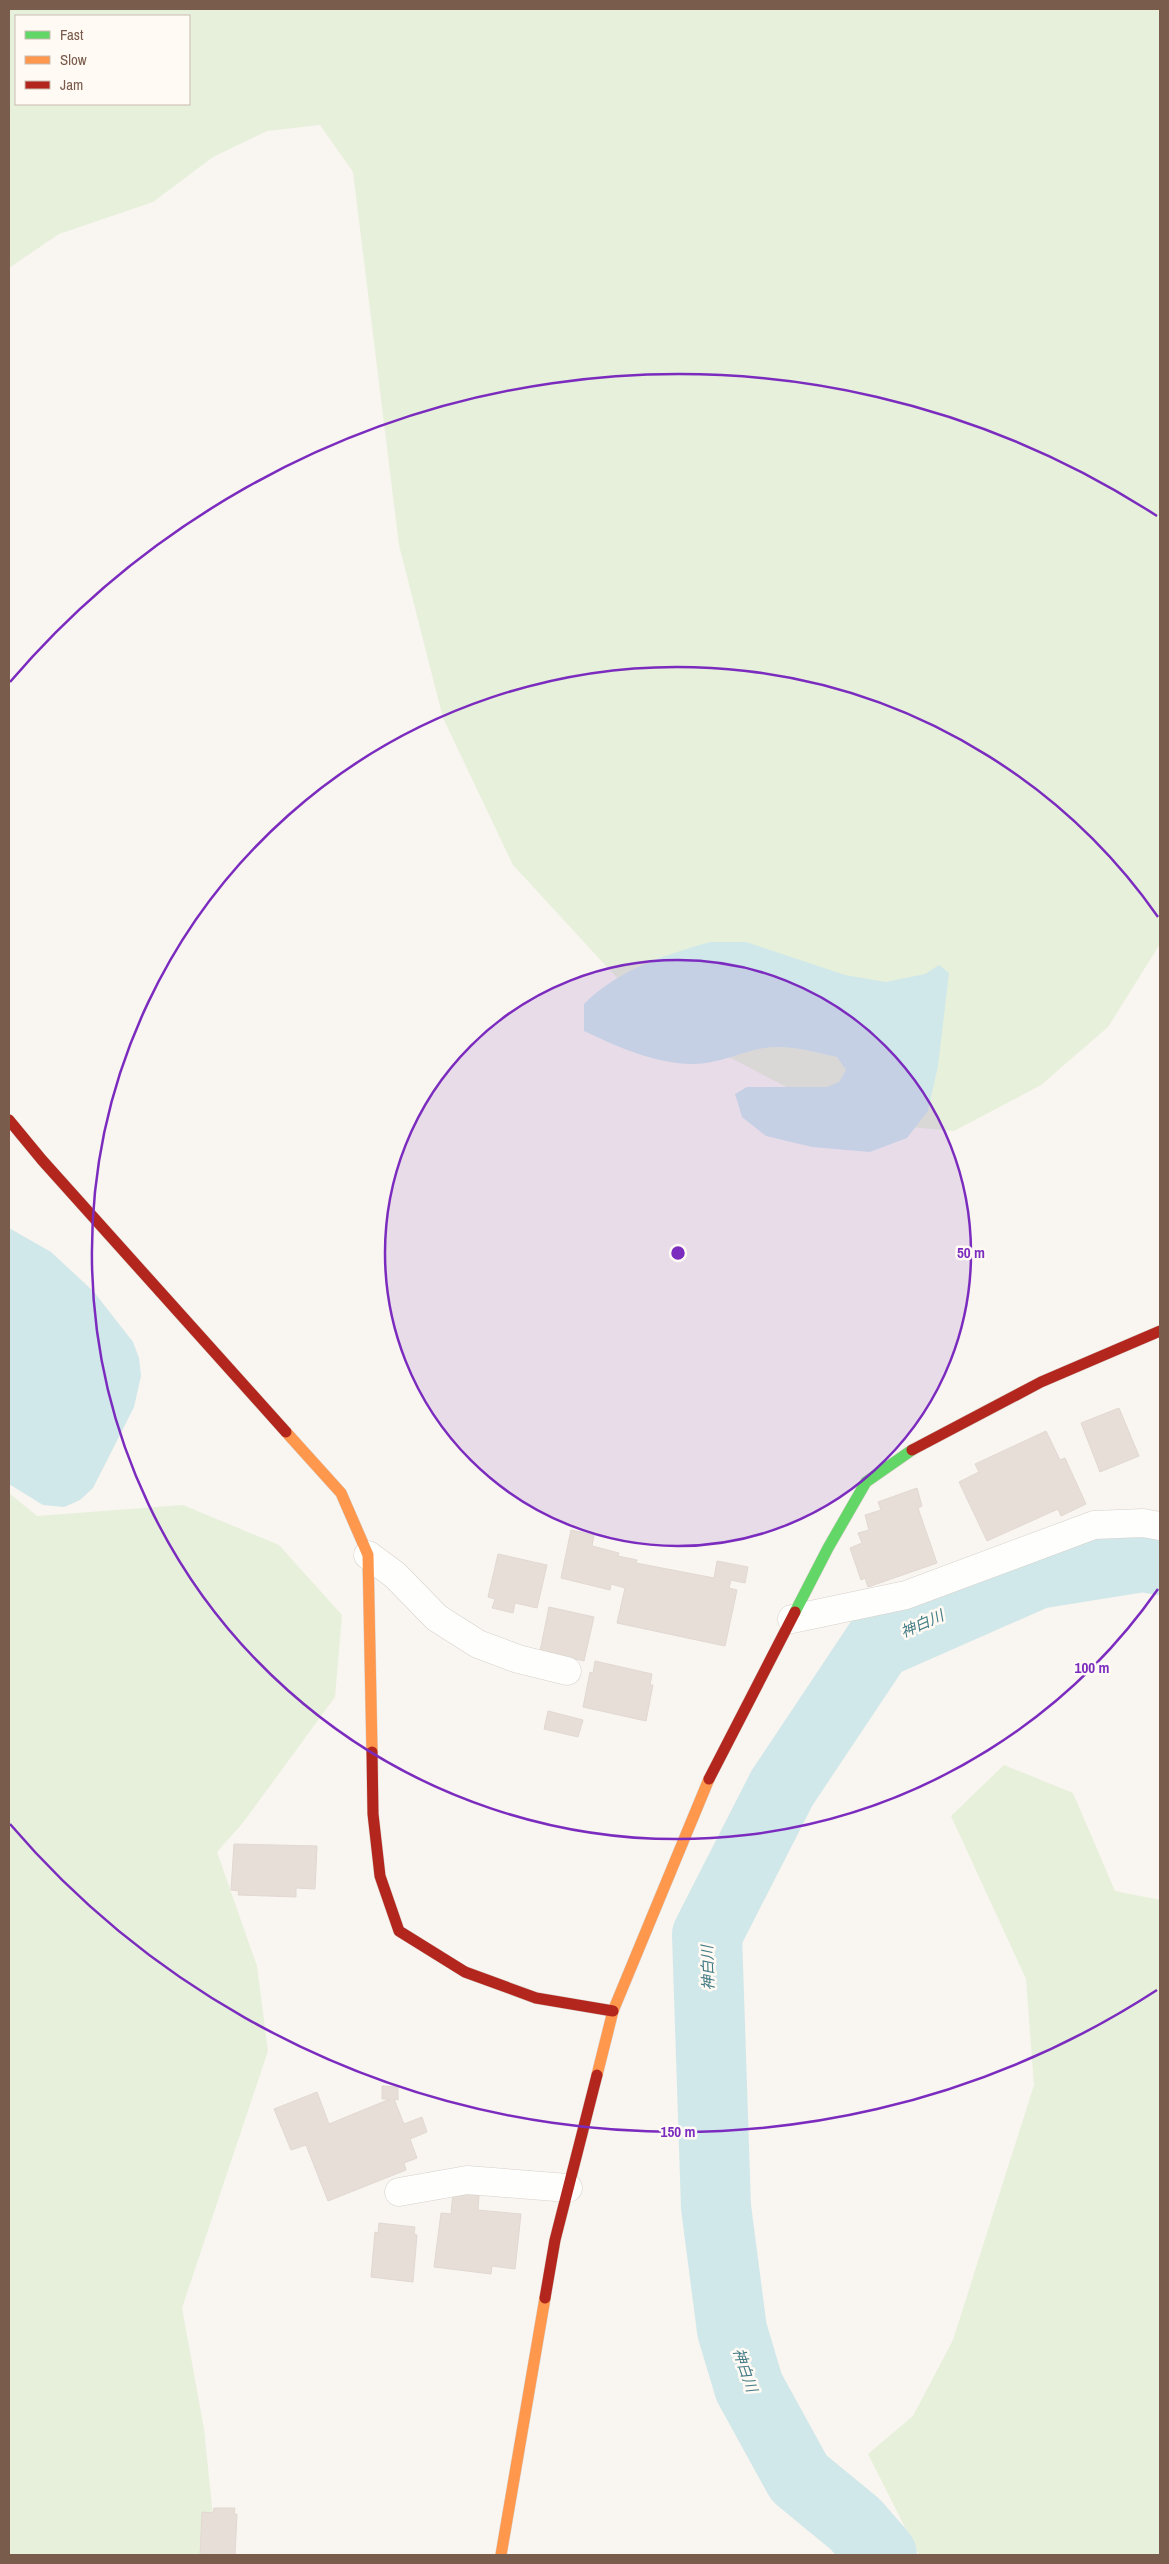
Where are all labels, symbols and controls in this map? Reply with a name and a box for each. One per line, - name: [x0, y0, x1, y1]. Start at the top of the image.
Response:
- legend: [15, 15, 190, 105]
- text: Fast: [60, 24, 84, 45]
- text: Slow: [60, 49, 87, 70]
- text: Jam: [60, 74, 83, 95]
- text: 50 m: [957, 1242, 985, 1263]
- centre of rings: [669, 1244, 687, 1262]
- water label: 神白川: [897, 1604, 948, 1642]
- text: 100 m: [1075, 1657, 1109, 1678]
- water label: 神白川: [696, 1943, 719, 1991]
- text: 150 m: [661, 2121, 695, 2142]
- water label: 神白川: [728, 2345, 763, 2396]

